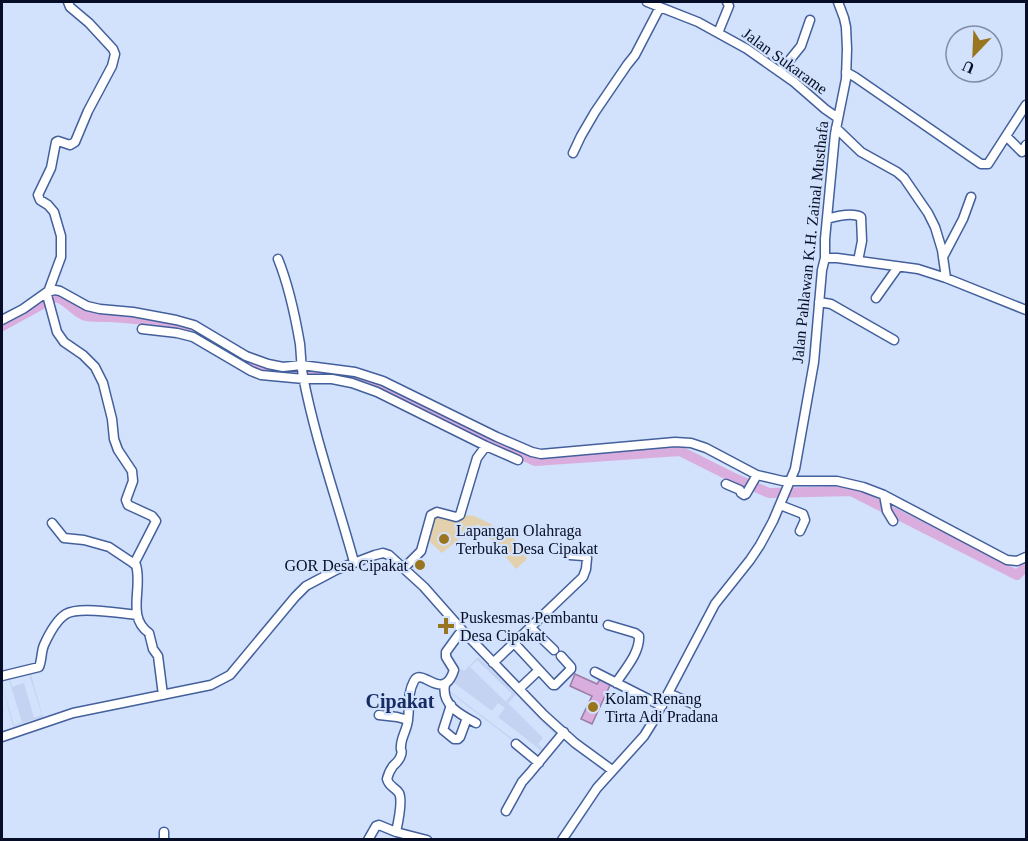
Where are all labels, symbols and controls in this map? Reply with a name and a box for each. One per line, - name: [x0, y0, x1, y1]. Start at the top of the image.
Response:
- street label: Jalan Sukarame: [739, 24, 831, 98]
- north arrow: [944, 24, 1004, 84]
- text: U: [959, 57, 977, 77]
- street label: Jalan Pahlawan K.H. Zainal Musthafa: [789, 120, 831, 364]
- place label: Lapangan Olahraga Terbuka Desa Cipakat: [456, 522, 598, 558]
- marker: Lapangan Olahraga Terbuka Desa Cipakat: [437, 532, 451, 546]
- place label: GOR Desa Cipakat: [284, 557, 409, 575]
- marker: GOR Desa Cipakat: [413, 558, 427, 572]
- place label: Puskesmas Pembantu Desa Cipakat: [460, 609, 598, 645]
- marker: Puskesmas Pembantu Desa Cipakat: [437, 617, 455, 635]
- district label: Cipakat: [366, 690, 435, 713]
- place label: Kolam Renang Tirta Adi Pradana: [605, 690, 718, 725]
- marker: Kolam Renang Tirta Adi Pradana: [586, 700, 600, 714]

